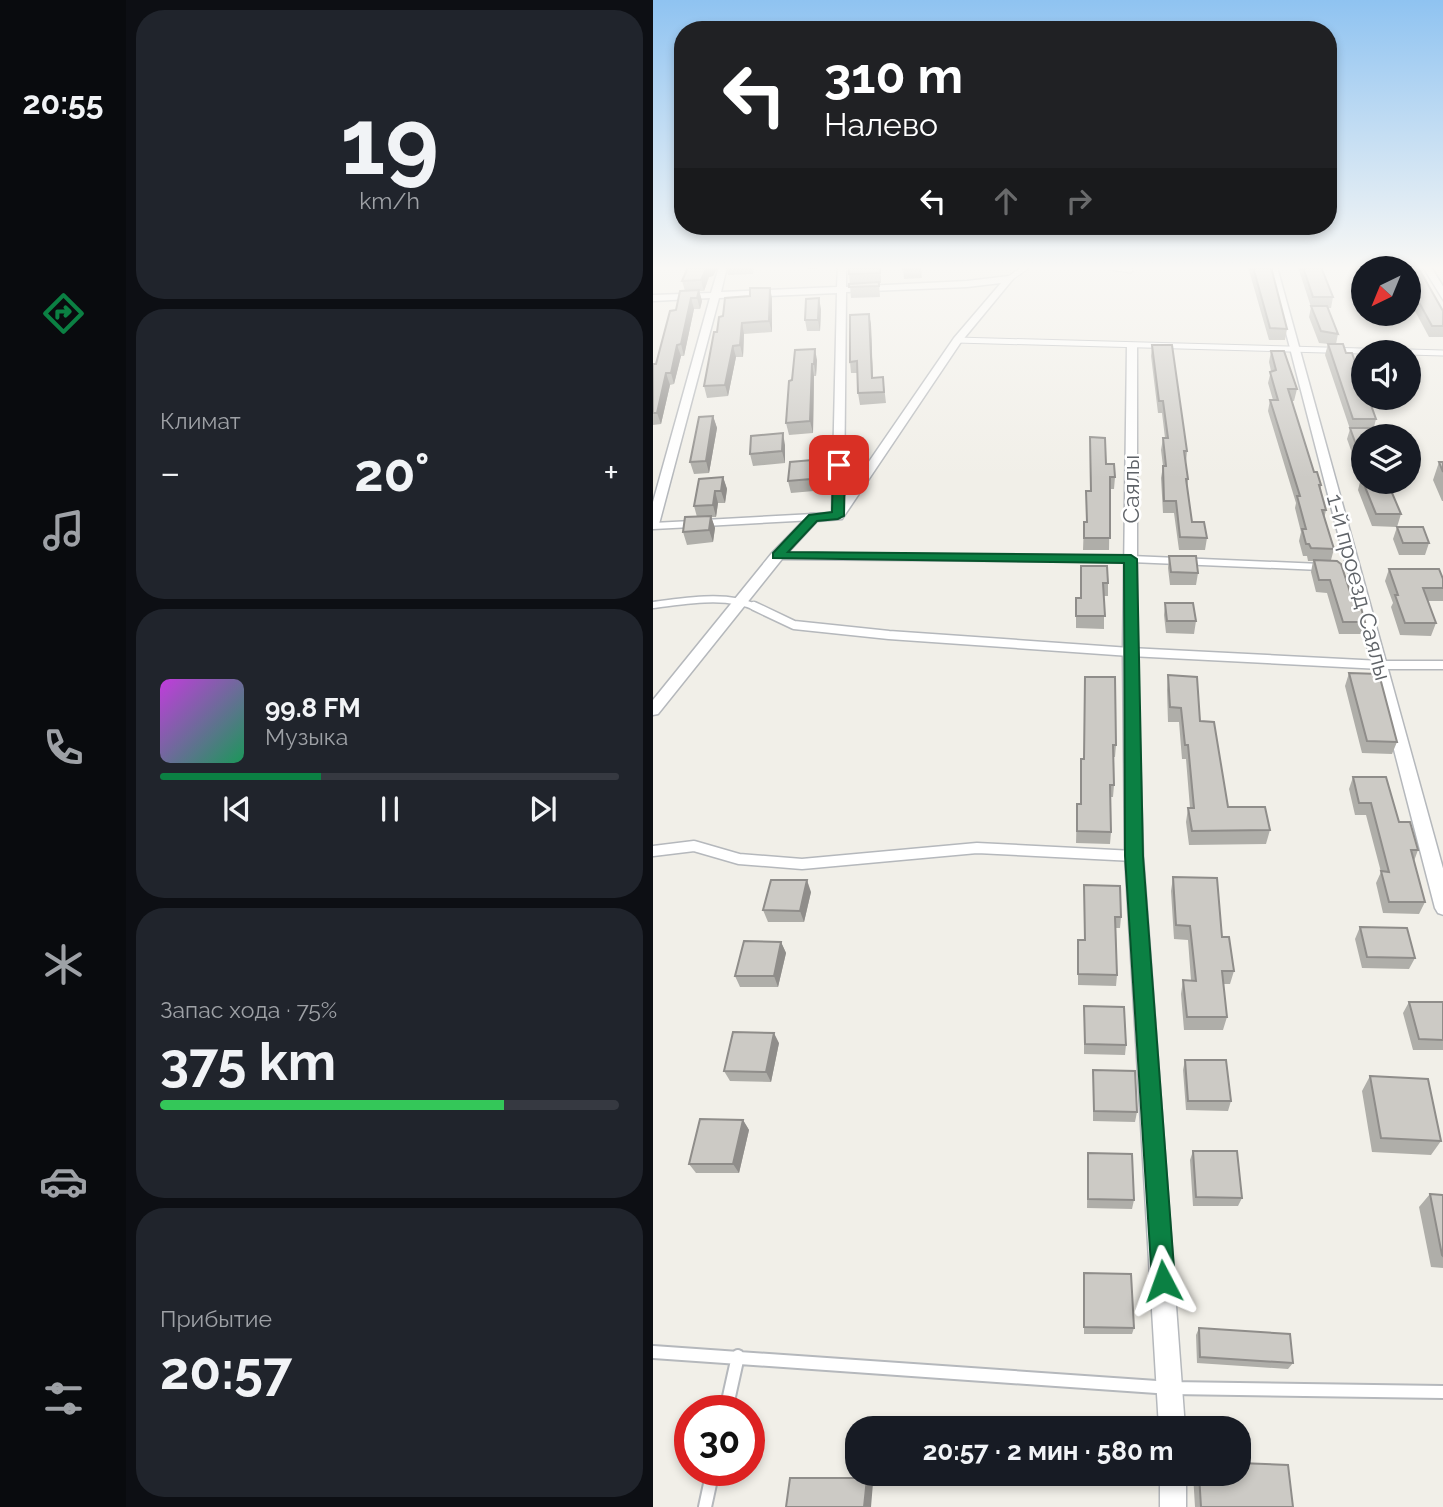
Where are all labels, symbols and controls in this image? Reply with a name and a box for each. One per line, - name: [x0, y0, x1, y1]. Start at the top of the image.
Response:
- text: 310 m: [824, 47, 963, 104]
- icon: left: [709, 49, 800, 140]
- text: 20:55: [22, 84, 104, 121]
- text: 19: [340, 88, 439, 195]
- text: Налево: [824, 106, 938, 143]
- icon: left: [914, 182, 952, 220]
- icon: ahead: [987, 182, 1025, 220]
- icon: right: [1060, 182, 1098, 220]
- text: km/h: [359, 187, 420, 214]
- north arrow: [1351, 256, 1421, 326]
- map controls: [1351, 256, 1421, 494]
- icon: directions: [39, 289, 88, 338]
- button: sound: [1351, 340, 1421, 410]
- text: Климат: [160, 407, 241, 434]
- button: layers: [1351, 424, 1421, 494]
- pin: [809, 435, 869, 495]
- text: 20°: [354, 442, 430, 503]
- icon: arrive: [820, 446, 858, 484]
- text: −: [160, 450, 180, 495]
- text: +: [603, 450, 619, 495]
- street label: Саялы: [1117, 455, 1144, 523]
- street label: 1-й проезд Саялы: [1322, 491, 1397, 683]
- icon: music: [39, 506, 88, 555]
- text: 99.8 FM: [265, 693, 361, 723]
- icon: phone: [39, 723, 88, 772]
- text: Музыка: [265, 723, 348, 750]
- icon: previous: [218, 790, 256, 828]
- icon: pause: [371, 790, 409, 828]
- icon: next: [524, 790, 562, 828]
- icon: climate: [39, 940, 88, 989]
- text: Запас хода · 75%: [160, 996, 337, 1023]
- text: 375 km: [160, 1031, 336, 1092]
- icon: car: [39, 1157, 88, 1206]
- position arrow: [1126, 1244, 1200, 1318]
- text: Прибытие: [160, 1305, 272, 1332]
- text: 20:57: [160, 1340, 292, 1401]
- icon: filters: [39, 1374, 88, 1423]
- speed limit sign: 30: [674, 1395, 765, 1486]
- text: 20:57 · 2 мин · 580 m: [923, 1436, 1173, 1466]

